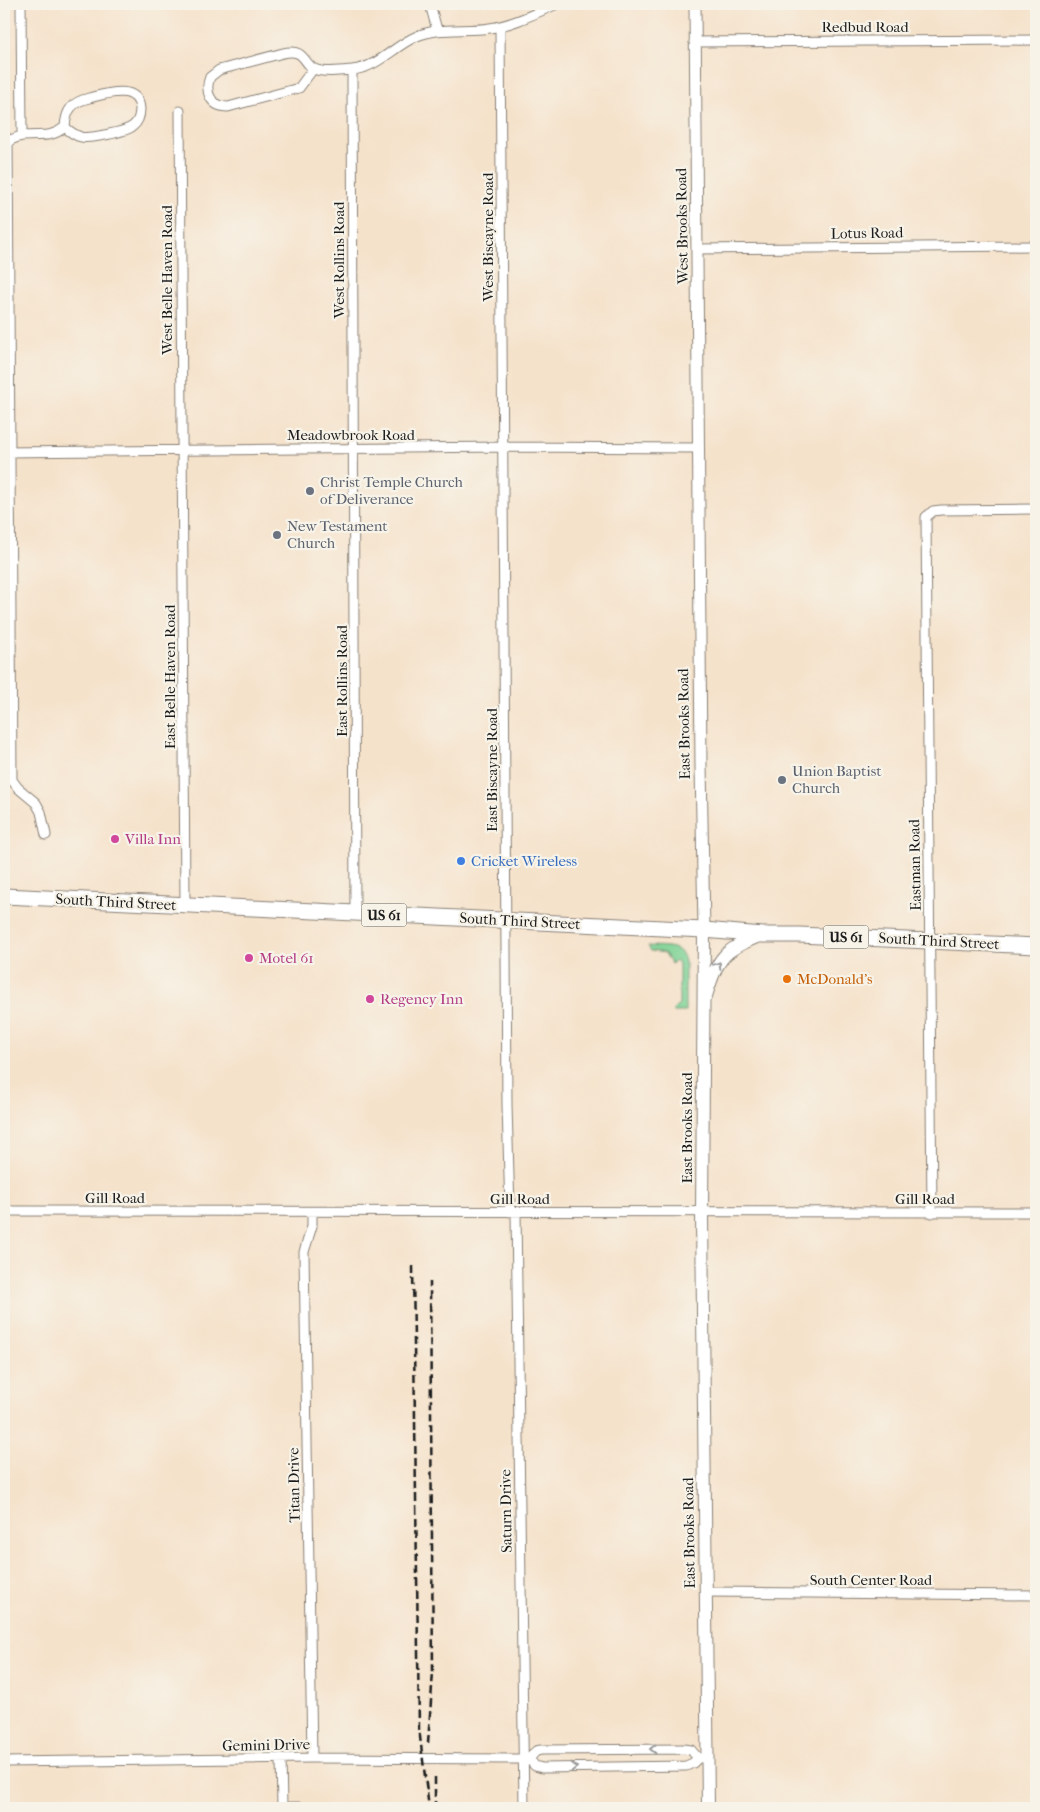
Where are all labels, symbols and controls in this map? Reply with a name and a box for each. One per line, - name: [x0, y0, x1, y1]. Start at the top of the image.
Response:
- street label: Redbud Road: [821, 18, 909, 36]
- street label: West Brooks Road: [672, 167, 692, 285]
- street label: West Biscayne Road: [479, 172, 497, 302]
- street label: West Rollins Road: [330, 201, 348, 320]
- street label: West Belle Haven Road: [158, 204, 176, 356]
- street label: Lotus Road: [831, 223, 904, 243]
- street label: Meadowbrook Road: [287, 426, 416, 444]
- place label: Christ Temple Church of Deliverance: [320, 473, 464, 508]
- marker: Christ Temple Church of Deliverance: [304, 485, 316, 497]
- place label: New Testament Church: [287, 517, 388, 552]
- marker: New Testament Church: [271, 529, 283, 541]
- street label: East Belle Haven Road: [161, 604, 179, 749]
- street label: East Rollins Road: [333, 624, 351, 737]
- street label: East Brooks Road: [674, 667, 694, 780]
- street label: East Biscayne Road: [483, 707, 501, 832]
- place label: Union Baptist Church: [792, 762, 882, 797]
- marker: Union Baptist Church: [776, 774, 788, 786]
- street label: Eastman Road: [905, 818, 925, 911]
- place label: Villa Inn: [124, 830, 181, 848]
- marker: Villa Inn: [109, 833, 121, 845]
- place label: Cricket Wireless: [471, 852, 578, 870]
- marker: Cricket Wireless: [455, 855, 467, 867]
- street label: South Third Street: [55, 890, 178, 914]
- road number: US 61: [362, 904, 406, 926]
- street label: South Third Street: [459, 909, 582, 933]
- road number: US 61: [824, 926, 868, 949]
- street label: South Third Street: [878, 929, 1001, 953]
- place label: Motel 61: [259, 949, 314, 967]
- marker: Motel 61: [243, 952, 255, 964]
- one-way arrow: [712, 961, 722, 970]
- place label: McDonald's: [797, 970, 873, 988]
- marker: McDonald's: [781, 973, 793, 985]
- place label: Regency Inn: [380, 990, 463, 1008]
- marker: Regency Inn: [364, 993, 376, 1005]
- street label: East Brooks Road: [678, 1072, 696, 1184]
- street label: Gill Road: [85, 1189, 146, 1207]
- street label: Gill Road: [490, 1190, 551, 1208]
- street label: Gill Road: [895, 1190, 956, 1208]
- street label: Titan Drive: [284, 1447, 304, 1523]
- street label: Saturn Drive: [496, 1469, 516, 1553]
- street label: East Brooks Road: [679, 1476, 699, 1589]
- street label: South Center Road: [810, 1571, 933, 1589]
- street label: Gemini Drive: [222, 1735, 311, 1755]
- one-way arrow: [649, 1744, 656, 1754]
- one-way arrow: [570, 1762, 578, 1772]

